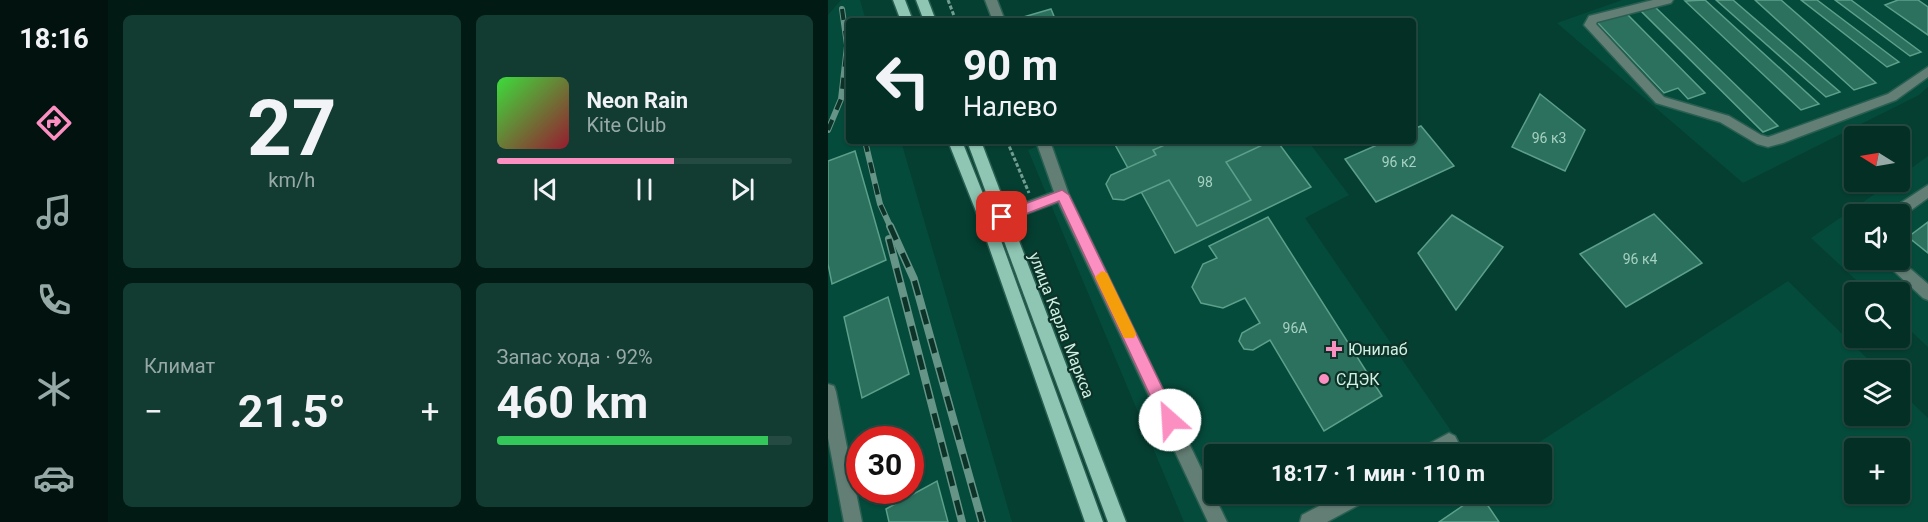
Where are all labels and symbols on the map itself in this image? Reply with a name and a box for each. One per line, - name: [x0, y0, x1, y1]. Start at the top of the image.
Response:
- north arrow: [1844, 126, 1910, 192]
- house number: 96 к3: [1532, 130, 1566, 146]
- house number: 96 к2: [1382, 154, 1416, 170]
- house number: 98: [1197, 174, 1213, 190]
- pin: [976, 191, 1027, 242]
- street label: улица Карла Маркса: [1025, 249, 1098, 401]
- house number: 96 к4: [1623, 251, 1657, 267]
- house number: 96А: [1283, 320, 1307, 336]
- marker: Юнилаб: [1325, 340, 1343, 358]
- place label: Юнилаб: [1348, 340, 1408, 359]
- place label: СДЭК: [1336, 370, 1380, 389]
- marker: СДЭК: [1317, 372, 1331, 386]
- position arrow: [1138, 388, 1202, 452]
- speed limit sign: 30: [846, 426, 924, 504]

